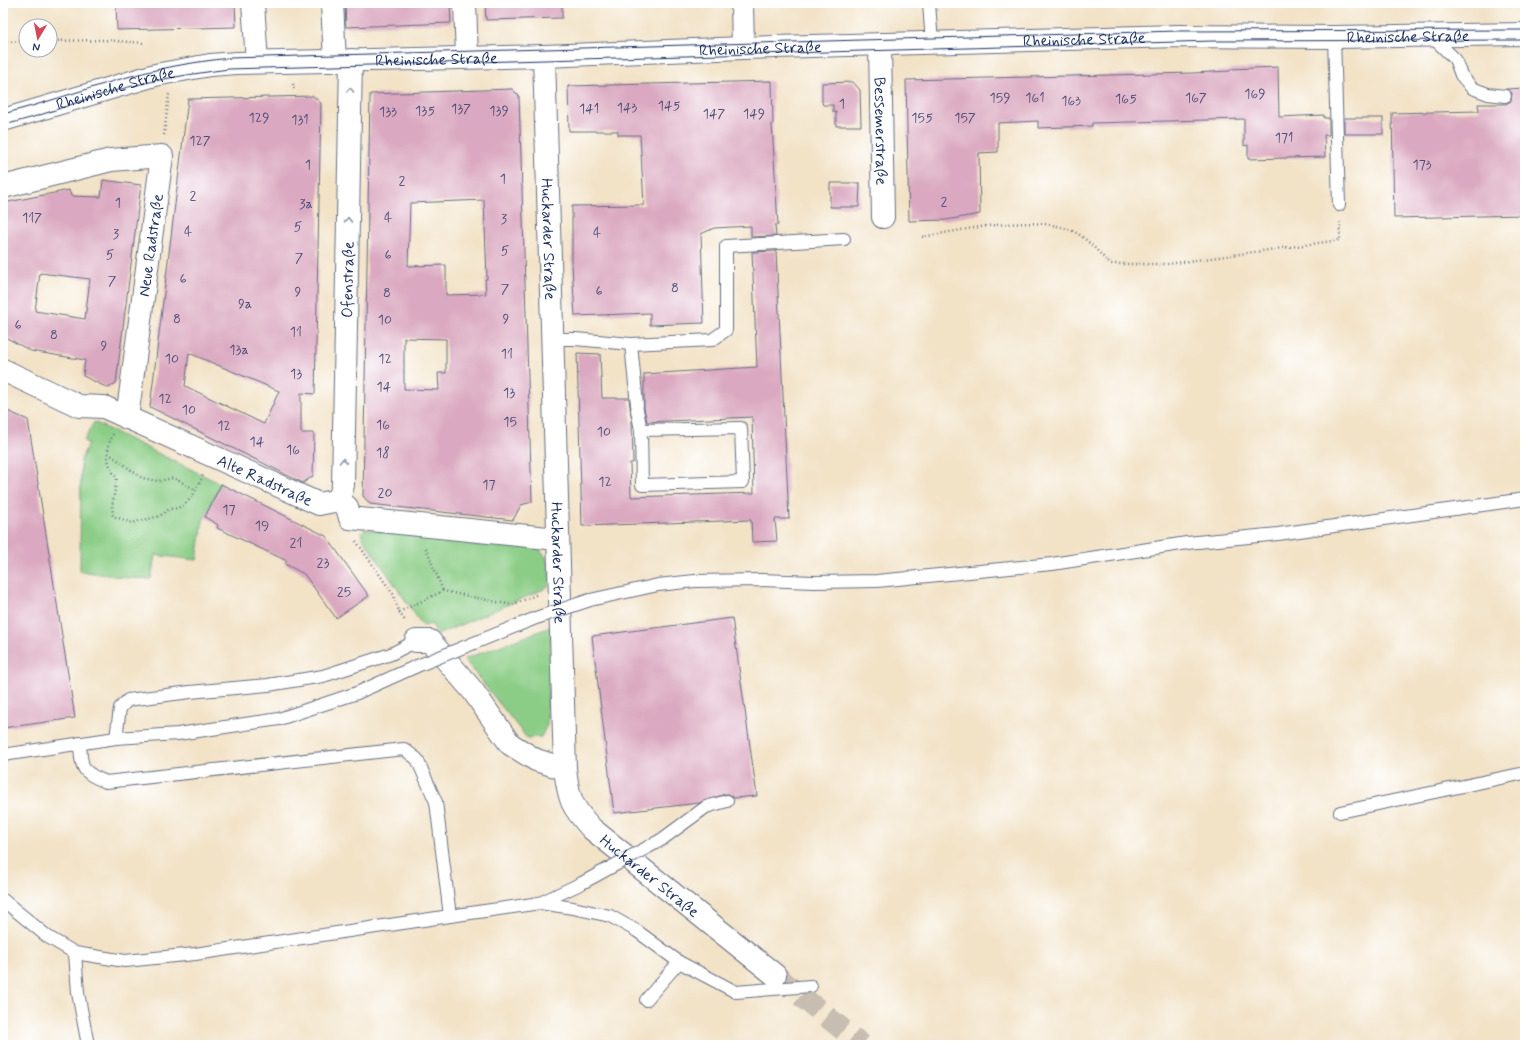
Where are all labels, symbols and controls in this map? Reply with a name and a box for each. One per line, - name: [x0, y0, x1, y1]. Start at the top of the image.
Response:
- north arrow: [18, 18, 58, 58]
- street label: Rheinische Straße: [1347, 26, 1470, 49]
- street label: Rheinische Straße: [1023, 28, 1146, 52]
- street label: Rheinische Straße: [699, 37, 822, 62]
- text: N: [32, 39, 41, 54]
- street label: Rheinische Straße: [375, 48, 498, 72]
- street label: Rheinische Straße: [54, 63, 177, 116]
- street label: Bessemerstraße: [869, 77, 891, 185]
- house number: 169: [1244, 85, 1266, 103]
- one-way arrow: [346, 87, 354, 93]
- house number: 159: [989, 89, 1011, 107]
- house number: 161: [1025, 89, 1045, 107]
- house number: 167: [1185, 89, 1207, 107]
- house number: 165: [1115, 90, 1137, 108]
- house number: 163: [1061, 92, 1081, 110]
- house number: 1: [839, 95, 845, 113]
- house number: 145: [658, 97, 680, 115]
- house number: 143: [617, 99, 638, 117]
- house number: 137: [451, 100, 471, 118]
- house number: 141: [579, 100, 599, 118]
- house number: 135: [415, 102, 435, 120]
- house number: 139: [489, 102, 509, 120]
- house number: 133: [379, 103, 397, 121]
- house number: 147: [703, 105, 725, 123]
- house number: 149: [743, 105, 765, 123]
- house number: 129: [248, 109, 270, 127]
- house number: 155: [911, 109, 933, 127]
- house number: 157: [954, 109, 976, 127]
- house number: 131: [291, 111, 309, 129]
- house number: 171: [1275, 129, 1293, 147]
- house number: 127: [189, 132, 211, 150]
- house number: 1: [305, 156, 311, 174]
- house number: 173: [1412, 156, 1432, 174]
- house number: 1: [500, 170, 506, 188]
- house number: 2: [399, 172, 406, 190]
- street label: Huckarder Straße: [536, 178, 560, 300]
- house number: 2: [190, 187, 197, 205]
- street label: Neue Radstraße: [134, 192, 169, 298]
- house number: 2: [941, 193, 948, 211]
- house number: 1: [115, 194, 121, 212]
- house number: 3a: [299, 195, 313, 213]
- house number: 117: [22, 209, 42, 227]
- house number: 4: [384, 209, 392, 227]
- house number: 3: [501, 210, 507, 228]
- one-way arrow: [343, 217, 352, 223]
- house number: 5: [294, 218, 302, 236]
- house number: 4: [184, 223, 192, 241]
- house number: 4: [593, 224, 601, 242]
- house number: 3: [113, 225, 119, 243]
- street label: Ofenstraße: [337, 241, 360, 318]
- house number: 5: [501, 242, 509, 260]
- house number: 5: [106, 246, 114, 264]
- house number: 6: [384, 246, 392, 264]
- house number: 7: [295, 249, 304, 267]
- house number: 6: [179, 270, 187, 288]
- house number: 7: [108, 272, 117, 290]
- house number: 8: [671, 279, 679, 297]
- house number: 7: [501, 280, 510, 298]
- house number: 6: [595, 282, 603, 300]
- house number: 9: [295, 283, 302, 301]
- house number: 8: [383, 284, 391, 302]
- house number: 9a: [238, 295, 252, 313]
- house number: 8: [173, 310, 181, 328]
- house number: 9: [503, 310, 510, 328]
- house number: 10: [378, 311, 392, 329]
- house number: 6: [14, 316, 22, 334]
- house number: 11: [290, 323, 302, 341]
- house number: 8: [50, 326, 58, 344]
- house number: 9: [101, 337, 108, 355]
- house number: 13a: [229, 341, 249, 359]
- house number: 11: [501, 345, 513, 363]
- house number: 10: [165, 350, 179, 368]
- house number: 12: [378, 350, 392, 368]
- house number: 13: [290, 365, 302, 383]
- house number: 14: [377, 378, 392, 396]
- house number: 13: [503, 384, 515, 402]
- house number: 12: [158, 390, 172, 408]
- house number: 10: [182, 401, 196, 419]
- house number: 15: [503, 413, 517, 431]
- house number: 16: [376, 416, 390, 434]
- house number: 12: [217, 417, 231, 435]
- house number: 10: [597, 423, 611, 441]
- house number: 14: [250, 433, 265, 451]
- house number: 16: [286, 441, 300, 459]
- house number: 18: [376, 444, 390, 462]
- street label: Alte Radstraße: [214, 450, 316, 512]
- one-way arrow: [339, 458, 347, 464]
- house number: 12: [598, 473, 612, 491]
- house number: 17: [482, 476, 496, 494]
- house number: 20: [378, 484, 392, 502]
- house number: 17: [222, 501, 236, 519]
- street label: Huckarder Straße: [545, 502, 570, 624]
- house number: 19: [255, 517, 269, 535]
- house number: 21: [290, 534, 302, 552]
- house number: 23: [317, 554, 329, 572]
- house number: 25: [337, 583, 351, 601]
- street label: Huckarder Straße: [595, 830, 703, 923]

